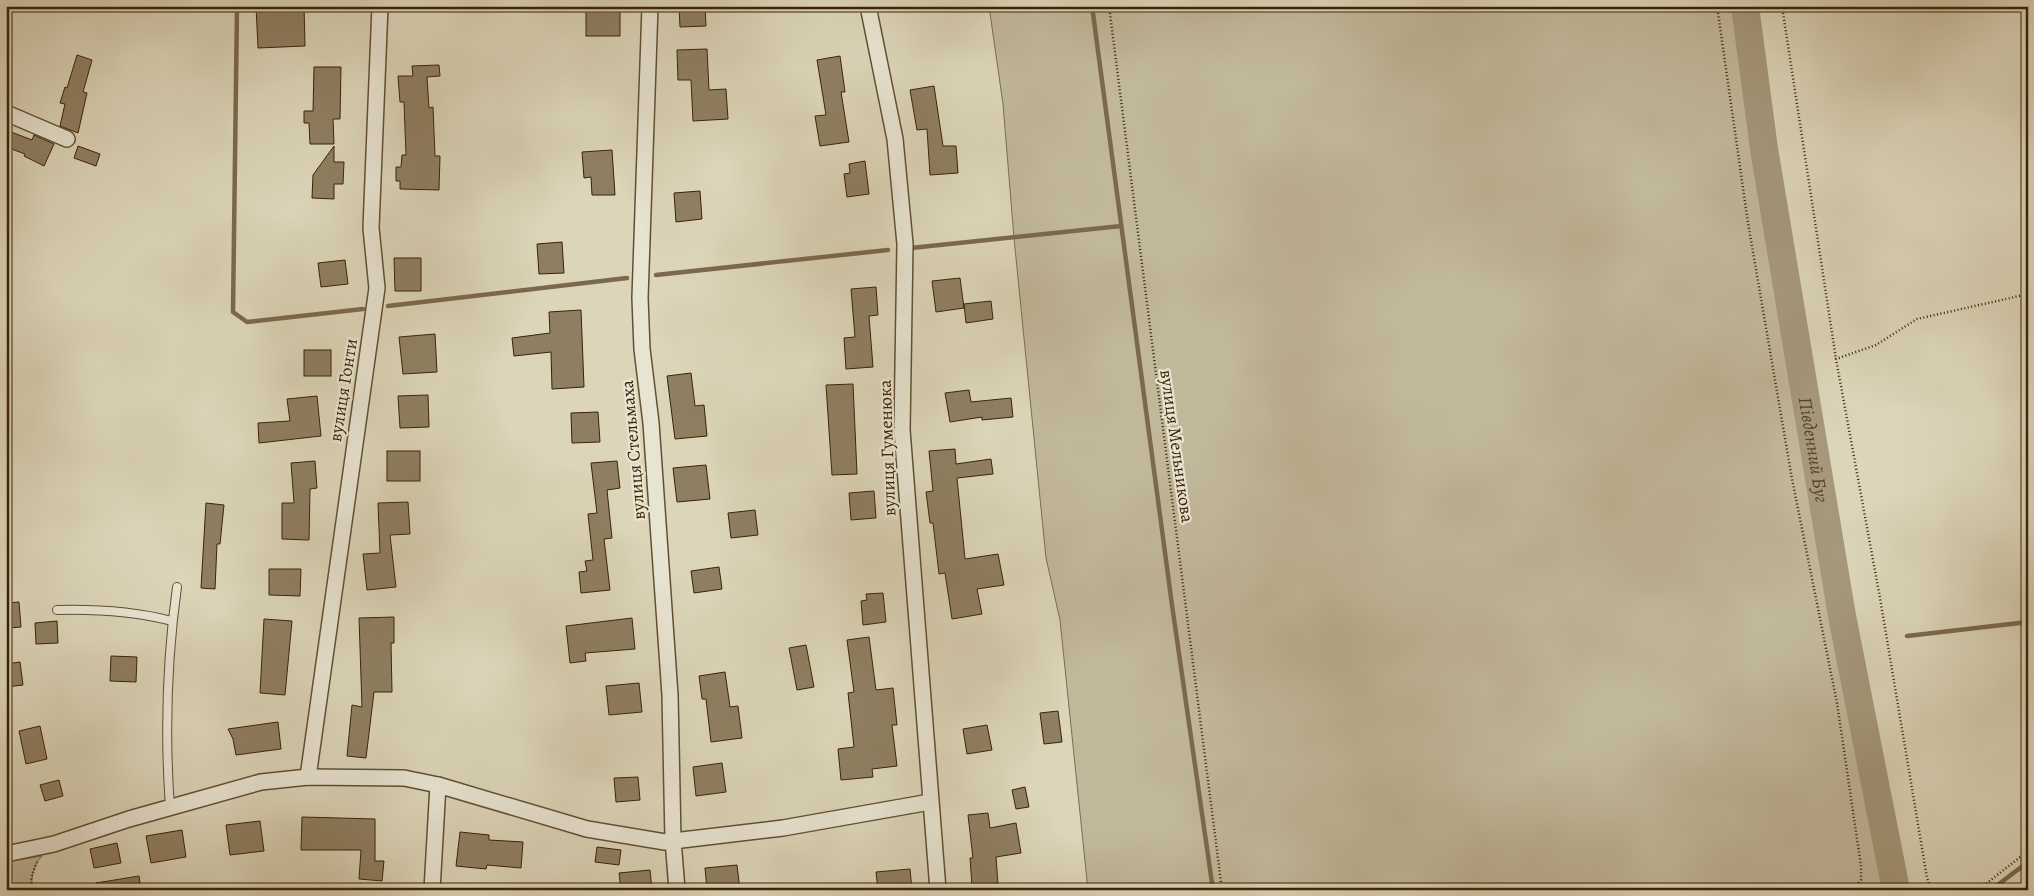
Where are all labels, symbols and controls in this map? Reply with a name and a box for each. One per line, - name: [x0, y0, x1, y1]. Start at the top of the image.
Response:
- street label: вулиця Гонти: [323, 337, 363, 443]
- street label: вулиця Мельникова: [1154, 368, 1200, 525]
- street label: вулиця Стельмаха: [615, 379, 651, 521]
- street label: вулиця Гуменюка: [873, 379, 901, 517]
- water label: Південний Буг: [1792, 395, 1835, 505]

